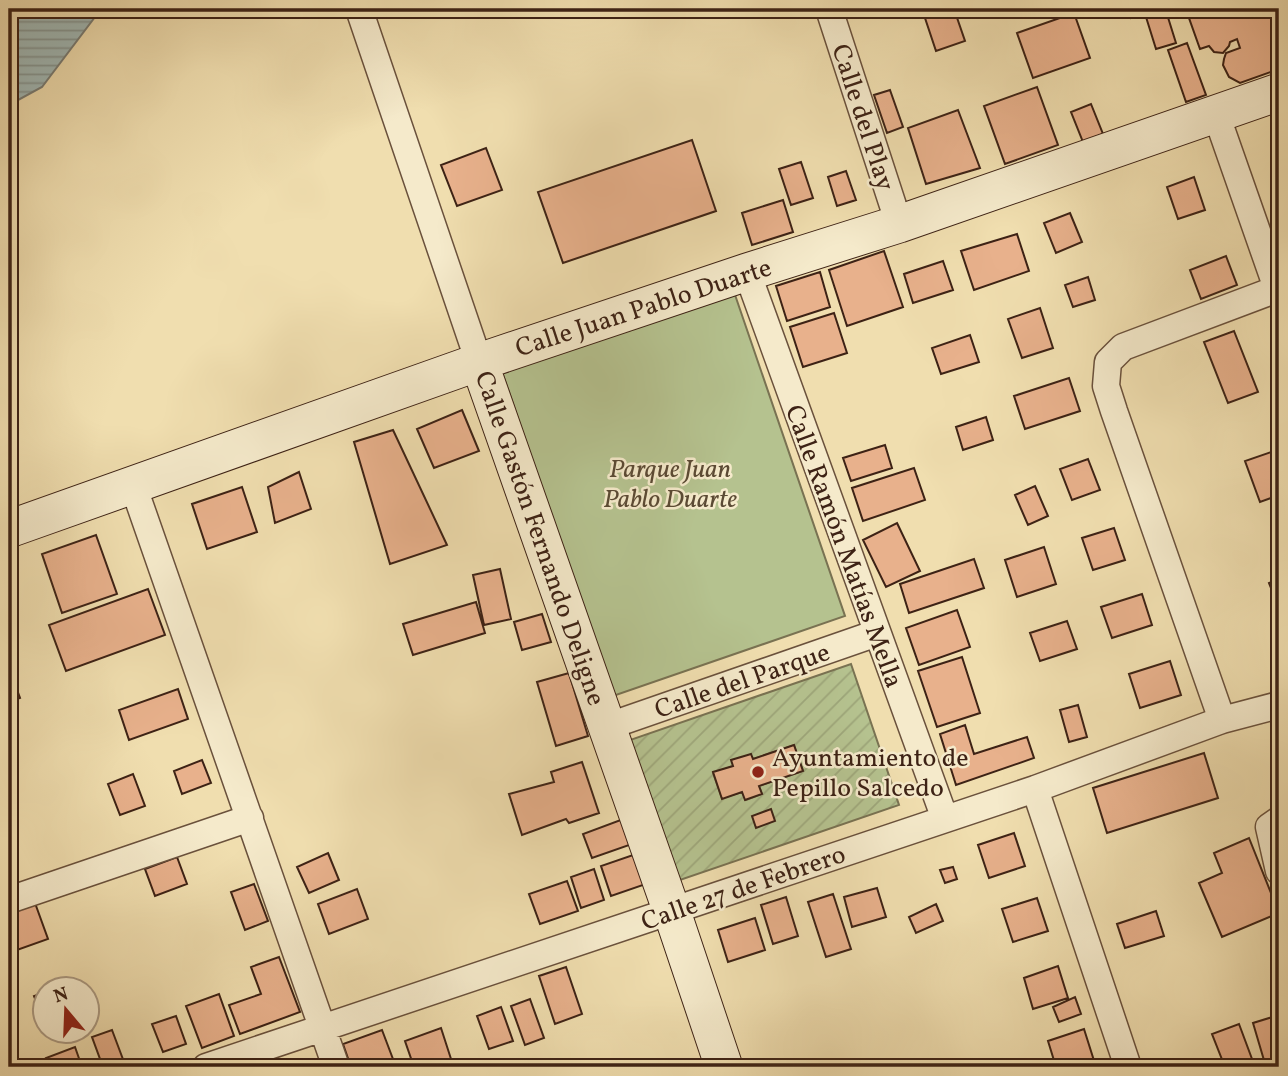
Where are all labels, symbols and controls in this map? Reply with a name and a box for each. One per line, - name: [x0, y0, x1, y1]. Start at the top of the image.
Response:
- street label: Calle del Play: [821, 40, 903, 195]
- street label: Calle Juan Pablo Duarte: [511, 250, 776, 367]
- street label: Calle Gastón Fernando Deligne: [465, 367, 613, 711]
- street label: Calle Ramón Matías Mella: [775, 400, 911, 693]
- park label: Parque Juan Pablo Duarte: [603, 452, 737, 518]
- street label: Calle del Parque: [650, 635, 835, 729]
- place label: Ayuntamiento de Pepillo Salcedo: [772, 741, 969, 807]
- marker: Ayuntamiento de Pepillo Salcedo: [750, 764, 766, 780]
- street label: Calle 27 de Febrero: [637, 837, 851, 941]
- north arrow: [32, 974, 102, 1044]
- text: N: [50, 981, 72, 1010]

